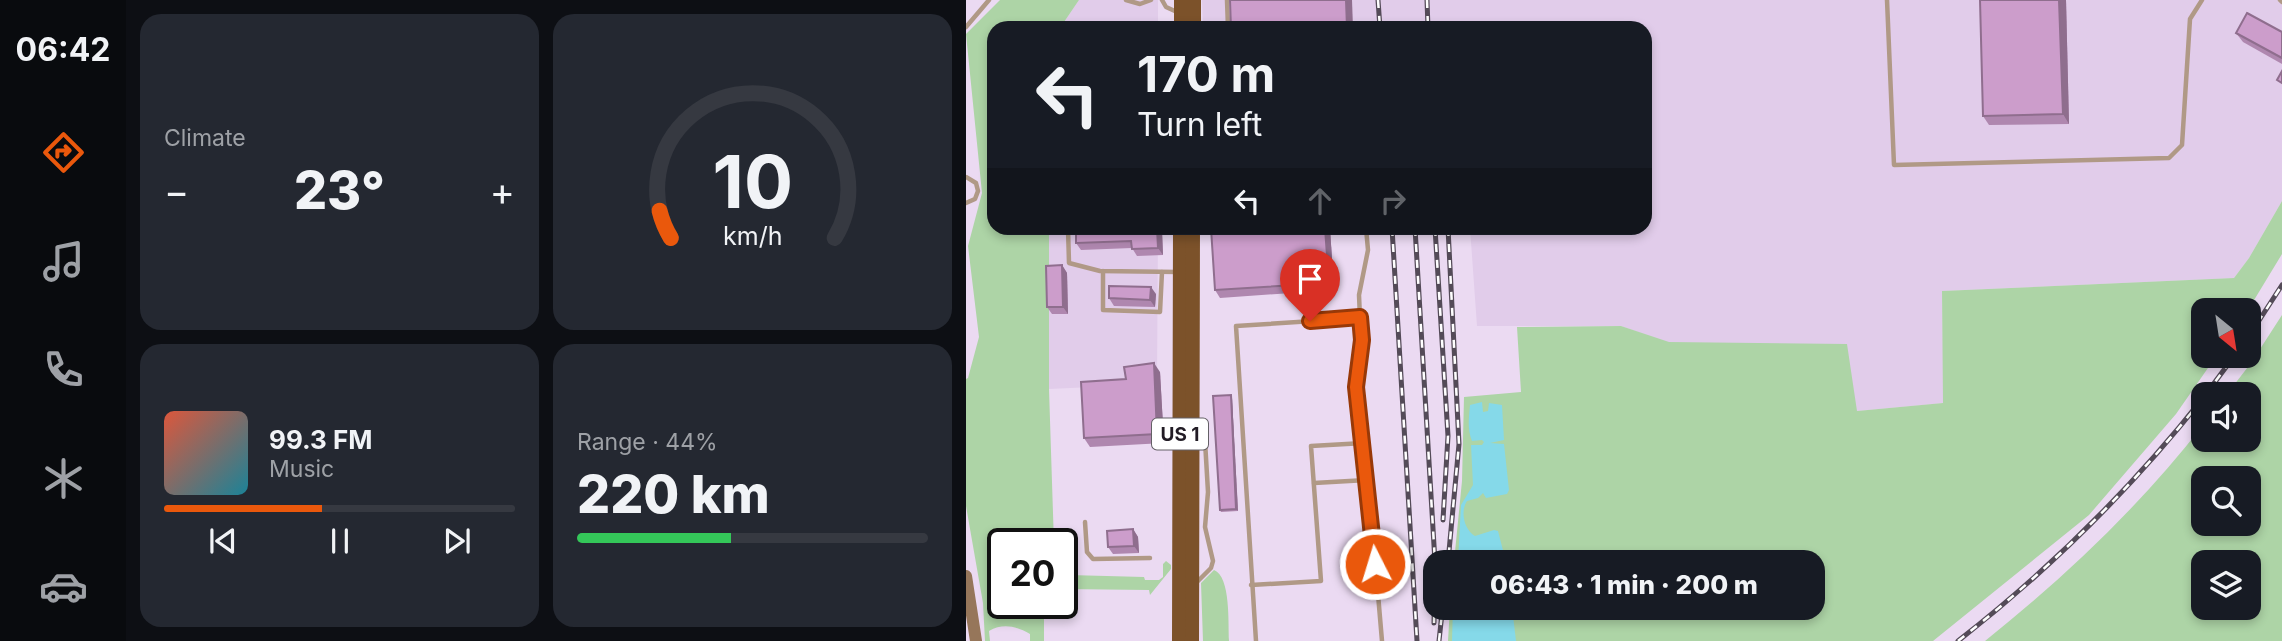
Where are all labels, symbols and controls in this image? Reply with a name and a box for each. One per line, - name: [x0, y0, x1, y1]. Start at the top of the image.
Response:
- text: 06:42: [16, 30, 110, 69]
- text: 170 m: [1137, 45, 1275, 104]
- icon: left: [1022, 49, 1113, 140]
- text: Turn left: [1137, 105, 1262, 144]
- text: Climate: [164, 124, 246, 152]
- icon: directions: [39, 128, 88, 177]
- text: 10: [712, 137, 793, 226]
- text: 23°: [294, 159, 385, 222]
- text: −: [164, 168, 189, 214]
- text: +: [490, 168, 515, 214]
- icon: left: [1228, 182, 1266, 220]
- icon: ahead: [1301, 182, 1339, 220]
- icon: right: [1374, 182, 1412, 220]
- text: km/h: [723, 221, 782, 251]
- icon: music: [39, 237, 88, 286]
- pin: [1280, 249, 1340, 321]
- icon: arrive: [1291, 260, 1329, 298]
- north arrow: [2191, 298, 2261, 368]
- map controls: [2191, 298, 2261, 620]
- icon: phone: [39, 345, 88, 394]
- button: sound: [2191, 382, 2261, 452]
- road number: US 1: [1152, 418, 1208, 449]
- text: 99.3 FM: [269, 424, 373, 455]
- text: Range · 44%: [577, 428, 718, 456]
- icon: climate: [39, 454, 88, 503]
- text: Music: [269, 455, 334, 483]
- text: 220 km: [577, 463, 770, 526]
- button: search: [2191, 466, 2261, 536]
- icon: previous: [204, 522, 242, 560]
- icon: pause: [321, 522, 359, 560]
- icon: next: [438, 522, 476, 560]
- position arrow: [1338, 527, 1412, 601]
- speed limit sign: 20: [987, 528, 1078, 619]
- button: layers: [2191, 550, 2261, 620]
- icon: car: [39, 562, 88, 611]
- text: 06:43 · 1 min · 200 m: [1490, 569, 1758, 600]

